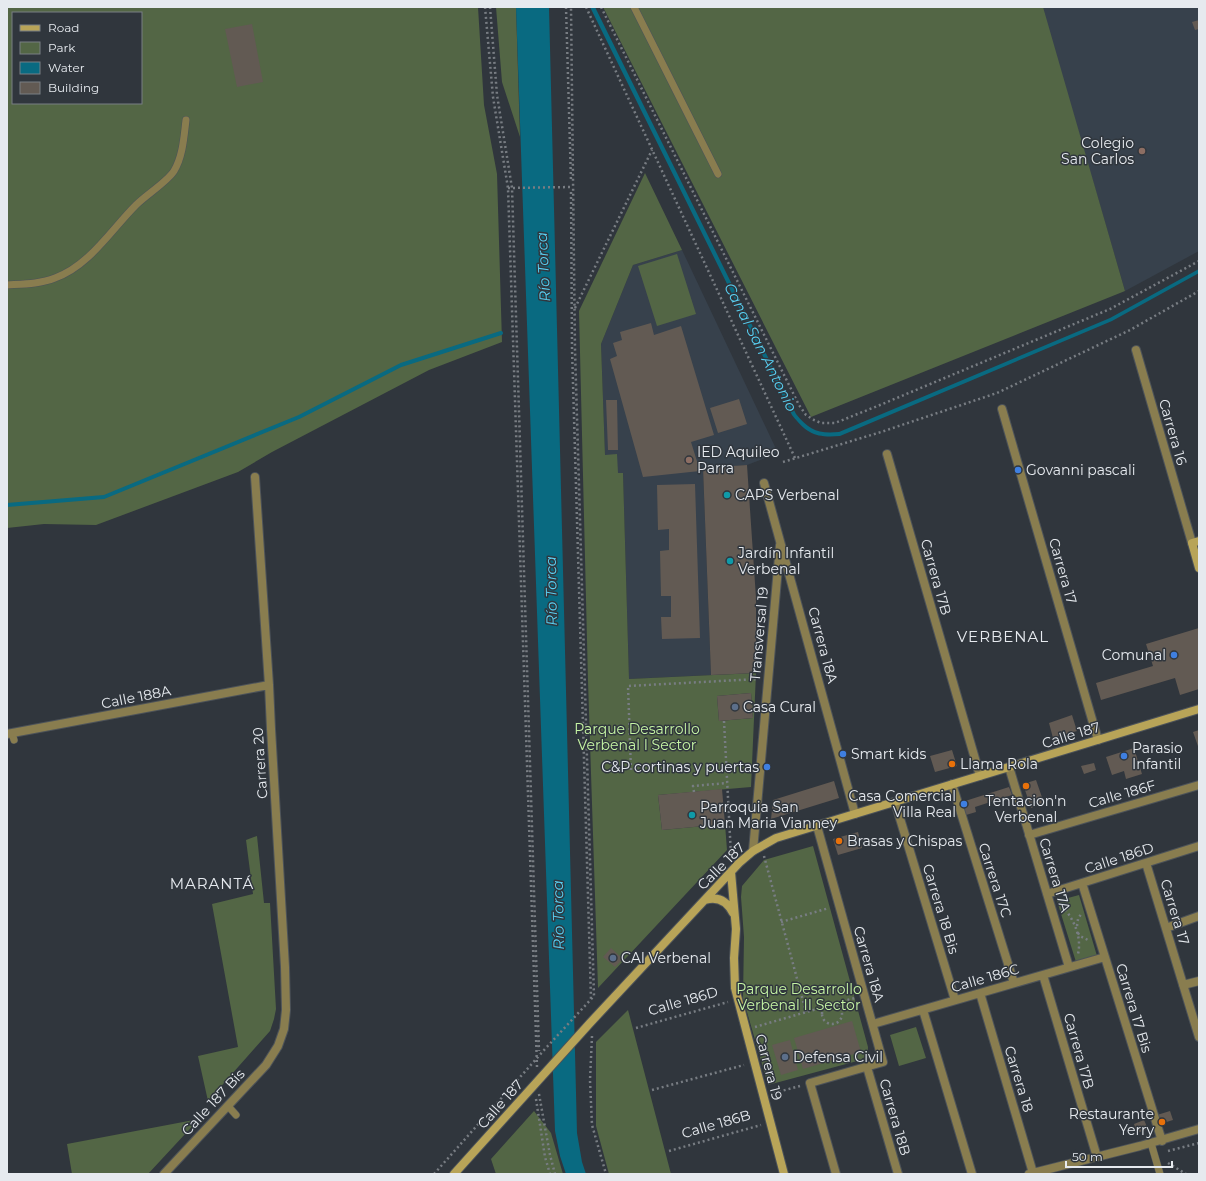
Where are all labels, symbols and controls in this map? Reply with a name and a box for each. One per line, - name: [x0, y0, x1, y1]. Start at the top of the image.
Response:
- legend: [12, 12, 142, 104]
- text: Road: [48, 20, 79, 35]
- text: Park: [48, 40, 76, 55]
- text: Water: [48, 60, 85, 75]
- text: Building: [48, 80, 99, 95]
- place label: Colegio San Carlos: [1061, 134, 1134, 168]
- marker: Colegio San Carlos: [1137, 146, 1147, 156]
- water label: Río Torca: [532, 232, 554, 302]
- water label: Canal San Antonio: [720, 279, 802, 415]
- street label: Carrera 16: [1155, 397, 1191, 468]
- place label: IED Aquileo Parra: [697, 443, 780, 477]
- marker: IED Aquileo Parra: [684, 455, 694, 465]
- place label: Govanni pascali: [1026, 461, 1136, 479]
- marker: Govanni pascali: [1013, 465, 1023, 475]
- place label: CAPS Verbenal: [735, 486, 839, 504]
- marker: CAPS Verbenal: [722, 490, 732, 500]
- street label: Carrera 17: [1045, 536, 1081, 606]
- street label: Carrera 17B: [917, 537, 955, 617]
- place label: Jardín Infantil Verbenal: [737, 544, 834, 578]
- water label: Río Torca: [541, 556, 561, 626]
- marker: Jardín Infantil Verbenal: [725, 556, 735, 566]
- street label: Transversal 19: [746, 586, 772, 682]
- street label: Carrera 18A: [804, 605, 842, 686]
- district label: VERBENAL: [957, 627, 1049, 646]
- place label: Comunal: [1102, 646, 1166, 664]
- marker: Comunal: [1169, 650, 1179, 660]
- street label: Calle 188A: [100, 681, 173, 713]
- place label: Casa Cural: [743, 698, 816, 716]
- marker: Casa Cural: [730, 702, 740, 712]
- street label: Calle 187: [1040, 718, 1102, 752]
- park label: Parque Desarrollo Verbenal I Sector: [574, 720, 700, 754]
- street label: Carrera 20: [249, 727, 271, 799]
- place label: Parasio Infantil: [1132, 739, 1183, 773]
- place label: Smart kids: [851, 745, 927, 763]
- marker: Smart kids: [838, 749, 848, 759]
- marker: Parasio Infantil: [1119, 751, 1129, 761]
- place label: Llama Rola: [960, 755, 1038, 773]
- place label: C&P cortinas y puertas: [601, 758, 759, 776]
- marker: Llama Rola: [947, 759, 957, 769]
- marker: C&P cortinas y puertas: [762, 762, 772, 772]
- street label: Calle 186F: [1086, 776, 1158, 812]
- marker: Tentacion'n Verbenal: [1021, 781, 1031, 791]
- place label: Casa Comercial Villa Real: [848, 787, 956, 821]
- place label: Tentacion'n Verbenal: [986, 792, 1066, 826]
- place label: Parroquia San Juan Maria Vianney: [699, 798, 837, 832]
- marker: Casa Comercial Villa Real: [959, 799, 969, 809]
- marker: Parroquia San Juan Maria Vianney: [687, 810, 697, 820]
- place label: Brasas y Chispas: [847, 832, 962, 850]
- marker: Brasas y Chispas: [834, 836, 844, 846]
- street label: Carrera 17A: [1035, 836, 1075, 915]
- street label: Calle 187: [693, 838, 749, 894]
- street label: Calle 186D: [1082, 838, 1156, 878]
- street label: Carrera 17C: [974, 840, 1016, 920]
- street label: Carrera 18 Bis: [919, 862, 963, 956]
- district label: MARANTÁ: [170, 874, 254, 893]
- street label: Carrera 17: [1156, 877, 1194, 947]
- water label: Río Torca: [548, 880, 568, 950]
- street label: Carrera 18A: [850, 924, 889, 1005]
- place label: CAI Verbenal: [621, 949, 711, 967]
- marker: CAI Verbenal: [608, 953, 618, 963]
- street label: Calle 186C: [949, 960, 1021, 996]
- street label: Carrera 17 Bis: [1112, 961, 1156, 1055]
- park label: Parque Desarrollo Verbenal II Sector: [736, 980, 862, 1014]
- street label: Calle 186D: [646, 982, 720, 1020]
- street label: Carrera 17B: [1060, 1011, 1098, 1091]
- street label: Carrera 19: [752, 1032, 786, 1102]
- street label: Carrera 18: [1000, 1044, 1038, 1114]
- place label: Defensa Civil: [793, 1048, 883, 1066]
- marker: Defensa Civil: [780, 1052, 790, 1062]
- street label: Calle 187 Bis: [178, 1065, 249, 1139]
- street label: Calle 187: [473, 1076, 527, 1132]
- street label: Carrera 18B: [875, 1077, 915, 1157]
- place label: Restaurante Yerry: [1069, 1105, 1154, 1139]
- street label: Calle 186B: [679, 1106, 753, 1142]
- marker: Restaurante Yerry: [1157, 1117, 1167, 1127]
- scale bar: [1066, 1143, 1172, 1169]
- text: 50 m: [1072, 1149, 1103, 1164]

